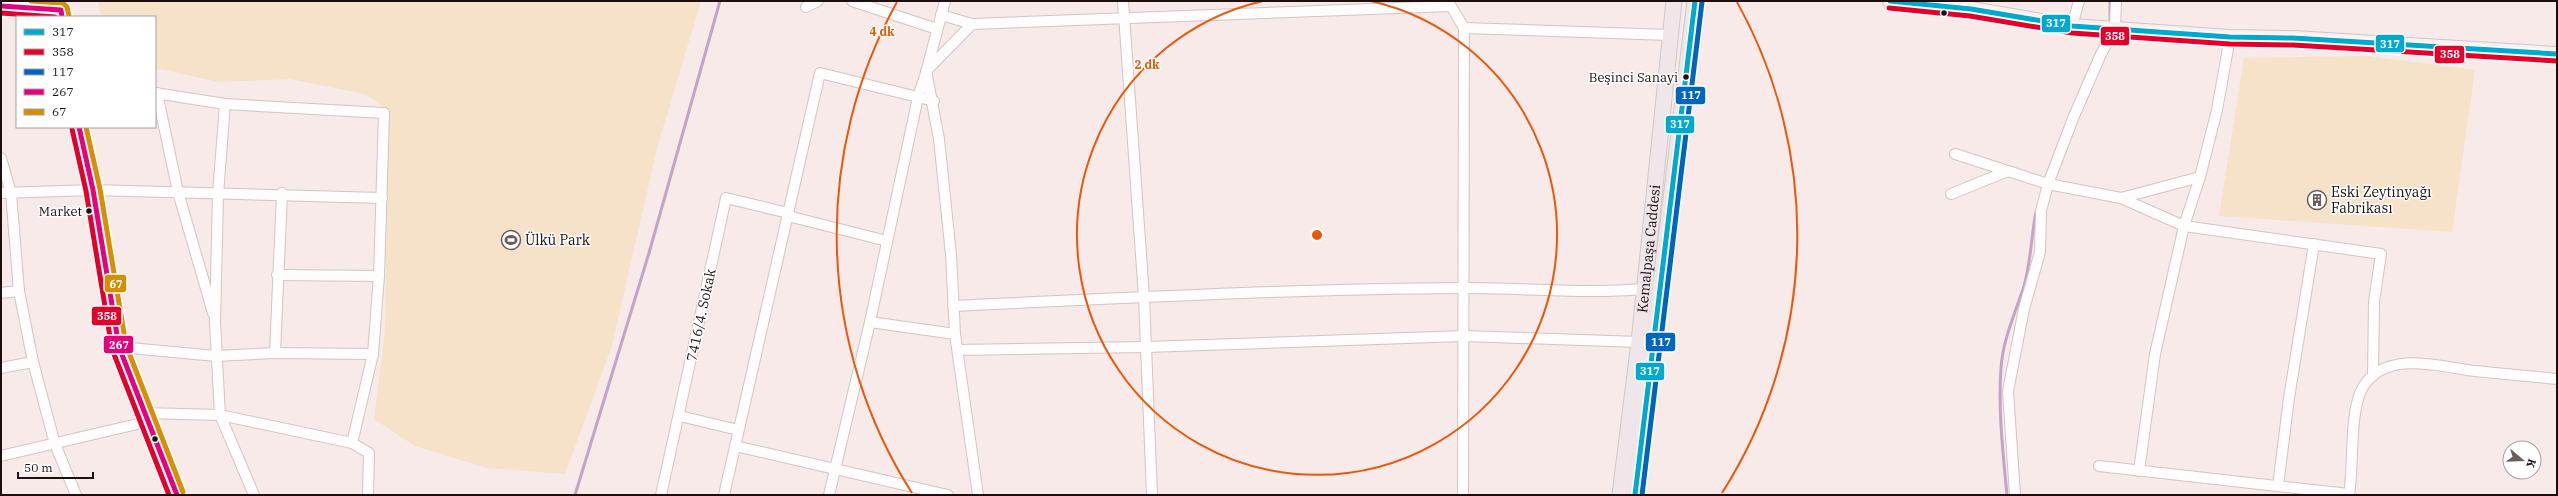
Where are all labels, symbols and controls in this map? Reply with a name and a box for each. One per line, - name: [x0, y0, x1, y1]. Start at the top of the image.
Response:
- unlabelled marker: [1939, 8, 1949, 18]
- line badge: 317: [2041, 14, 2071, 33]
- legend: [16, 16, 156, 128]
- text: 317: [2046, 16, 2066, 30]
- text: 317: [52, 24, 74, 39]
- text: 4 dk: [869, 24, 895, 39]
- line badge: 358: [2100, 26, 2130, 46]
- text: 358: [2105, 29, 2125, 43]
- line badge: 317: [2375, 34, 2405, 53]
- text: 317: [2380, 37, 2400, 51]
- text: 358: [52, 44, 74, 59]
- line badge: 358: [2434, 45, 2465, 64]
- text: 358: [2440, 47, 2460, 61]
- text: 2 dk: [1134, 57, 1160, 72]
- text: 117: [52, 64, 74, 79]
- place label: Beşinci Sanayi: [1589, 69, 1678, 86]
- marker: Beşinci Sanayi: [1681, 72, 1691, 82]
- text: 267: [52, 84, 74, 99]
- line badge: 117: [1675, 86, 1706, 105]
- text: 117: [1681, 88, 1701, 102]
- text: 67: [52, 104, 66, 119]
- line badge: 317: [1665, 115, 1695, 134]
- text: 317: [1670, 117, 1690, 131]
- place label: Eski Zeytinyağı Fabrikası: [2331, 183, 2431, 217]
- street label: Kemalpaşa Caddesi: [1633, 184, 1664, 314]
- building icon: Eski Zeytinyağı Fabrikası: [2306, 189, 2328, 211]
- place label: Market: [39, 203, 82, 220]
- marker: Market: [84, 206, 94, 216]
- centre of rings: [1310, 228, 1324, 242]
- sports icon: Ülkü Park: [500, 229, 522, 251]
- place label: Ülkü Park: [525, 231, 591, 249]
- street label: 7416/4. Sokak: [682, 266, 720, 363]
- line badge: 67: [104, 274, 127, 293]
- text: 67: [109, 277, 123, 291]
- line badge: 358: [91, 306, 122, 326]
- text: 358: [97, 309, 117, 323]
- line badge: 117: [1645, 332, 1676, 352]
- line badge: 267: [103, 335, 134, 354]
- text: 117: [1651, 335, 1671, 349]
- text: 267: [109, 338, 129, 352]
- line badge: 317: [1635, 362, 1665, 381]
- text: 317: [1640, 364, 1660, 378]
- unlabelled marker: [150, 434, 160, 444]
- north arrow: [2502, 440, 2542, 480]
- scale bar: [18, 454, 93, 480]
- text: K: [2523, 457, 2539, 470]
- text: 50 m: [24, 460, 53, 475]

